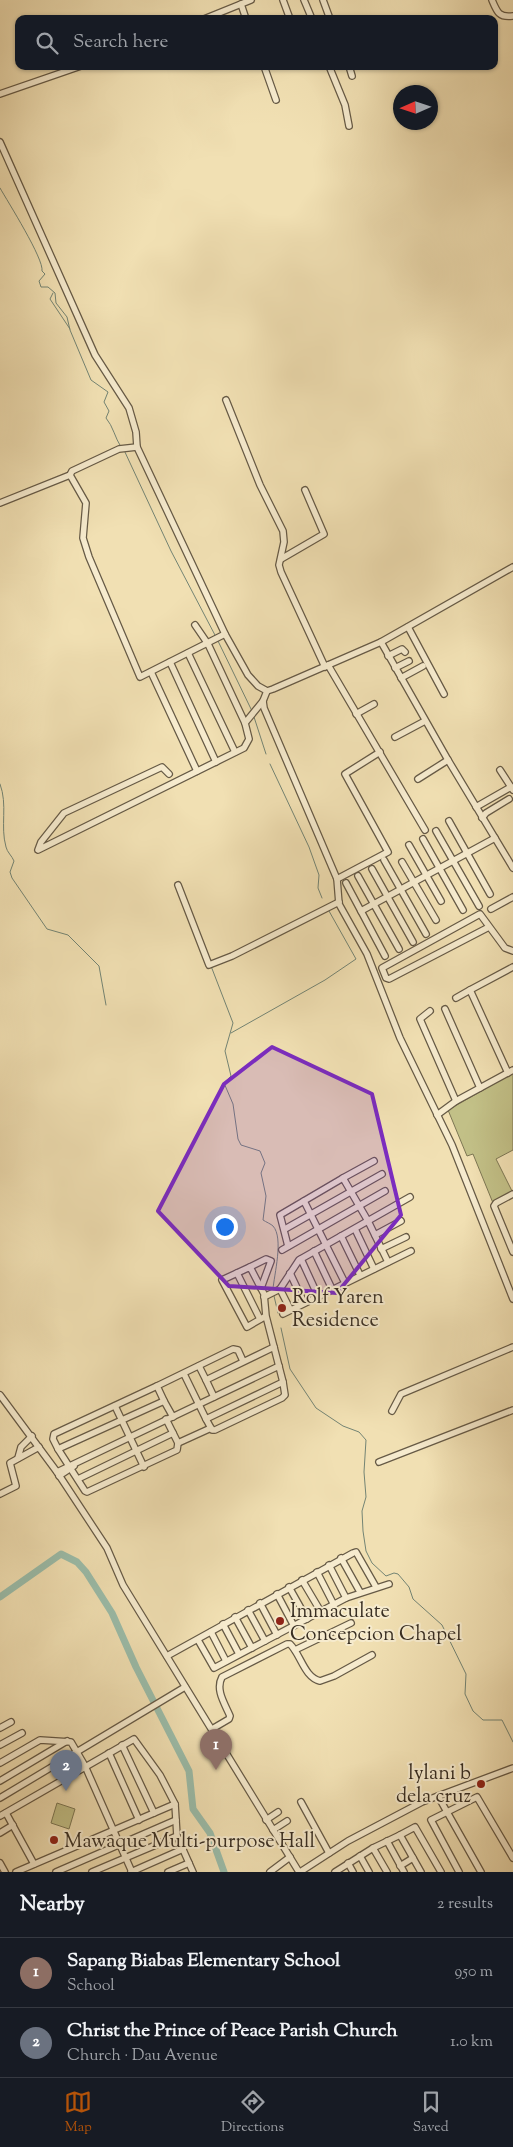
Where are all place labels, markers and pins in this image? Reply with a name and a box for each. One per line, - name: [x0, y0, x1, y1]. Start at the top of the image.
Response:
- place label: Rolf Yaren Residence: [292, 1284, 384, 1336]
- marker: Rolf Yaren Residence: [276, 1302, 288, 1314]
- place label: Immaculate Concepcion Chapel: [290, 1598, 462, 1650]
- marker: Immaculate Concepcion Chapel: [274, 1615, 286, 1627]
- pin: 1: [200, 1729, 232, 1770]
- pin: 2: [50, 1750, 82, 1791]
- place label: lylani b dela cruz: [396, 1760, 471, 1812]
- marker: lylani b dela cruz: [475, 1778, 487, 1790]
- place label: Mawaque Multi-purpose Hall: [64, 1828, 316, 1857]
- marker: Mawaque Multi-purpose Hall: [48, 1834, 60, 1846]

